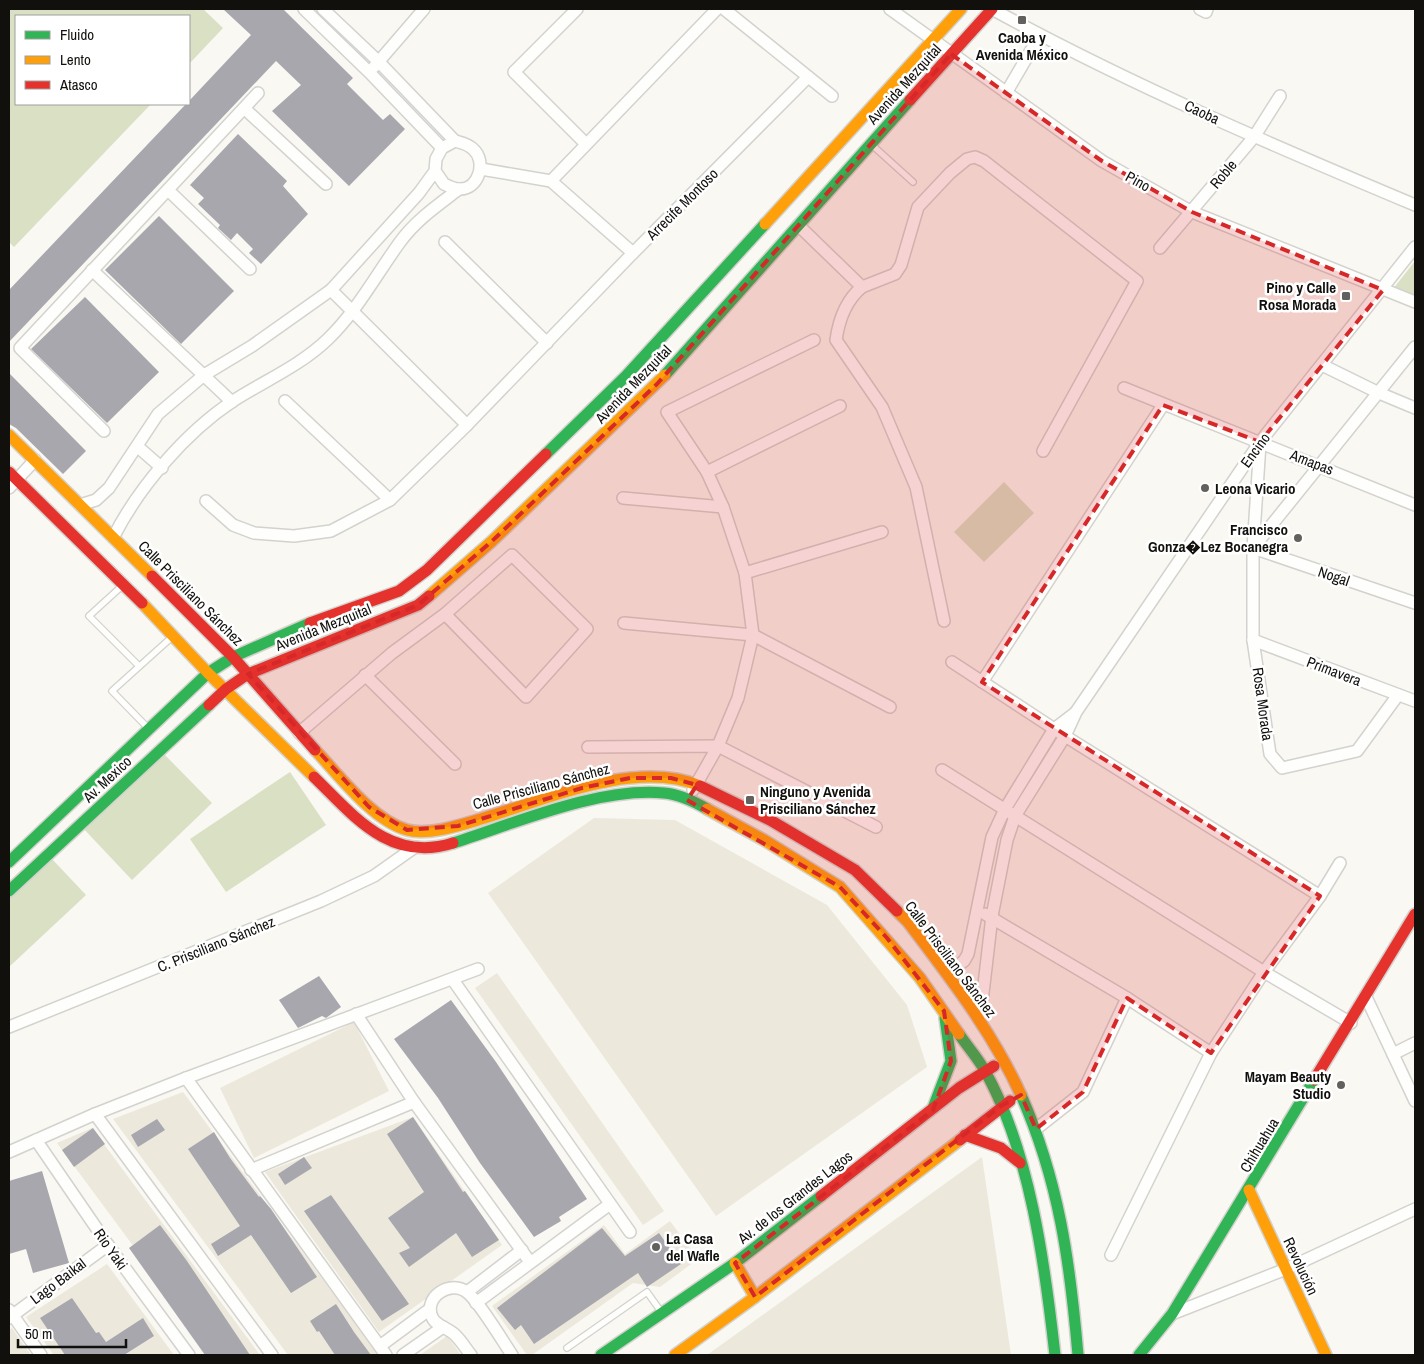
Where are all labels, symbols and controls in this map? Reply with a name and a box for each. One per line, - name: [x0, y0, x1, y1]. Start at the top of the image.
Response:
- marker: Caoba y Avenida México: [1016, 14, 1028, 26]
- legend: [15, 15, 190, 105]
- text: Fluido: [60, 24, 94, 45]
- place label: Caoba y Avenida México: [976, 27, 1068, 65]
- street label: Avenida Mezquital: [862, 39, 946, 130]
- text: Lento: [60, 49, 91, 70]
- text: Atasco: [59, 74, 98, 95]
- street label: Caoba: [1181, 95, 1223, 129]
- street label: Roble: [1205, 155, 1241, 193]
- street label: Arrecife Montoso: [641, 163, 723, 245]
- street label: Pino: [1122, 166, 1154, 196]
- place label: Pino y Calle Rosa Morada: [1259, 277, 1336, 315]
- marker: Pino y Calle Rosa Morada: [1340, 290, 1352, 302]
- street label: Avenida Mezquital: [589, 340, 676, 429]
- street label: Encino: [1235, 428, 1275, 472]
- street label: Amapas: [1286, 444, 1337, 480]
- place label: Leona Vicario: [1215, 478, 1295, 499]
- marker: Leona Vicario: [1199, 482, 1211, 494]
- place label: Francisco Gonza�Lez Bocanegra: [1148, 519, 1288, 557]
- marker: Francisco Gonza�Lez Bocanegra: [1292, 532, 1304, 544]
- street label: Calle Prisciliano Sánchez: [134, 536, 248, 650]
- street label: Nogal: [1315, 561, 1353, 591]
- street label: Avenida Mezquital: [271, 598, 374, 656]
- street label: Primavera: [1304, 651, 1364, 691]
- street label: Rosa Morada: [1247, 666, 1279, 742]
- street label: Av. Mexico: [77, 751, 136, 808]
- street label: Calle Prisciliano Sánchez: [470, 758, 612, 814]
- place label: Ninguno y Avenida Prisciliano Sánchez: [760, 781, 876, 819]
- marker: Ninguno y Avenida Prisciliano Sánchez: [744, 794, 756, 806]
- street label: Calle Prisciliano Sánchez: [900, 896, 1002, 1022]
- street label: C. Prisciliano Sánchez: [154, 911, 278, 977]
- place label: Mayam Beauty Studio: [1245, 1066, 1331, 1104]
- marker: Mayam Beauty Studio: [1335, 1079, 1347, 1091]
- street label: Chihuahua: [1235, 1114, 1284, 1176]
- street label: Av. de los Grandes Lagos: [732, 1145, 857, 1249]
- street label: Rio Yaki: [89, 1224, 133, 1274]
- place label: La Casa del Wafle: [666, 1228, 720, 1266]
- street label: Revolución: [1278, 1234, 1324, 1298]
- marker: La Casa del Wafle: [650, 1241, 662, 1253]
- street label: Lago Baikal: [26, 1253, 90, 1309]
- scale bar: [18, 1316, 125, 1348]
- text: 50 m: [25, 1323, 52, 1344]

